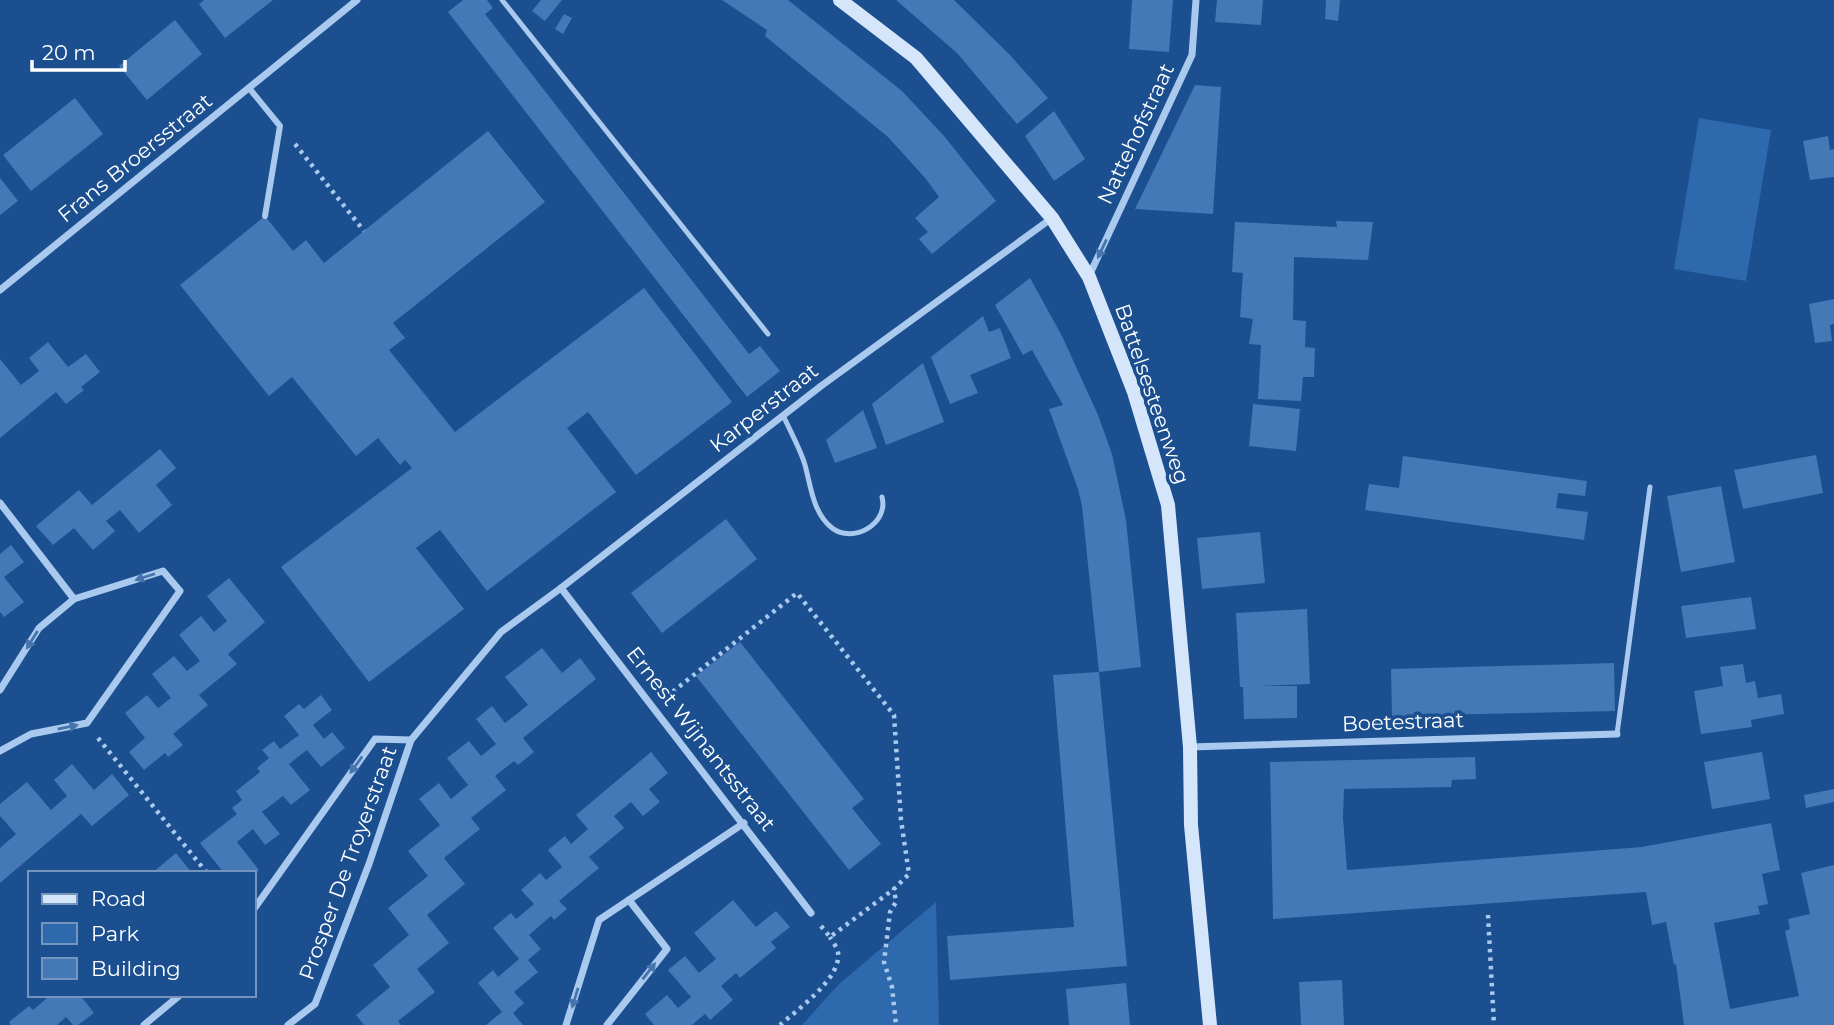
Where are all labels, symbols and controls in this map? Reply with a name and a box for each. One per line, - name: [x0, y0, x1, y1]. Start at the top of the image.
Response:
- scale bar: [32, 28, 124, 72]
- text: 20 m: [42, 40, 96, 65]
- street label: Nattehofstraat: [1092, 59, 1179, 208]
- street label: Frans Broersstraat: [53, 88, 217, 227]
- one-way arrow: [1096, 238, 1107, 259]
- street label: Battelsesteenweg: [1110, 301, 1195, 487]
- street label: Karperstraat: [705, 358, 823, 458]
- one-way arrow: [134, 572, 155, 582]
- one-way arrow: [25, 630, 38, 649]
- street label: Ernest Wijnantsstraat: [622, 642, 781, 836]
- street label: Boetestraat: [1342, 707, 1464, 736]
- one-way arrow: [57, 721, 79, 732]
- street label: Prosper De Troyerstraat: [294, 742, 402, 983]
- one-way arrow: [349, 756, 363, 774]
- legend: [28, 871, 256, 997]
- text: Road: [91, 886, 146, 911]
- text: Park: [91, 921, 139, 946]
- text: Building: [91, 956, 181, 981]
- one-way arrow: [641, 963, 656, 980]
- one-way arrow: [569, 987, 579, 1008]

